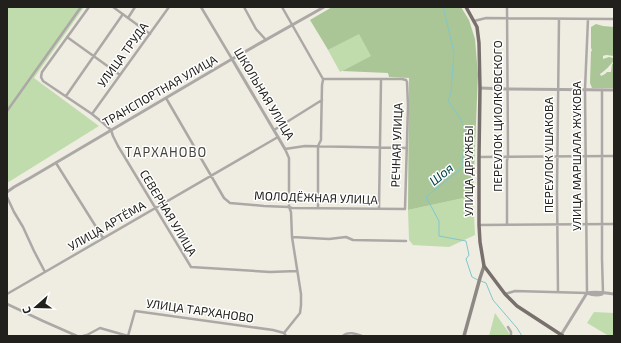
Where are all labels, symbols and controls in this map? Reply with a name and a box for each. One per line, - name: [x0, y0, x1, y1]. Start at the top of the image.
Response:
- street label: УЛИЦА ТРУДА: [94, 19, 151, 90]
- street label: ПЕРЕУЛОК ЦИОЛКОВСКОГО: [490, 40, 504, 192]
- street label: ШКОЛЬНАЯ УЛИЦА: [232, 45, 298, 142]
- street label: ТРАНСПОРТНАЯ УЛИЦА: [100, 51, 220, 129]
- street label: УЛИЦА МАРШАЛА ЖУКОВА: [569, 80, 583, 231]
- street label: ПЕРЕУЛОК УШАКОВА: [541, 97, 555, 213]
- street label: РЕЧНАЯ УЛИЦА: [388, 102, 404, 188]
- street label: УЛИЦА ДРУЖБЫ: [461, 125, 475, 217]
- district label: ТАРХАНОВО: [125, 144, 207, 160]
- water label: Шоя: [426, 159, 456, 189]
- street label: СЕВЕРНАЯ УЛИЦА: [138, 167, 200, 259]
- street label: МОЛОДЁЖНАЯ УЛИЦА: [254, 188, 379, 206]
- street label: УЛИЦА АРТЁМА: [65, 197, 148, 253]
- north arrow: [16, 287, 56, 327]
- street label: УЛИЦА ТАРХАНОВО: [145, 296, 255, 324]
- text: С: [19, 305, 33, 316]

